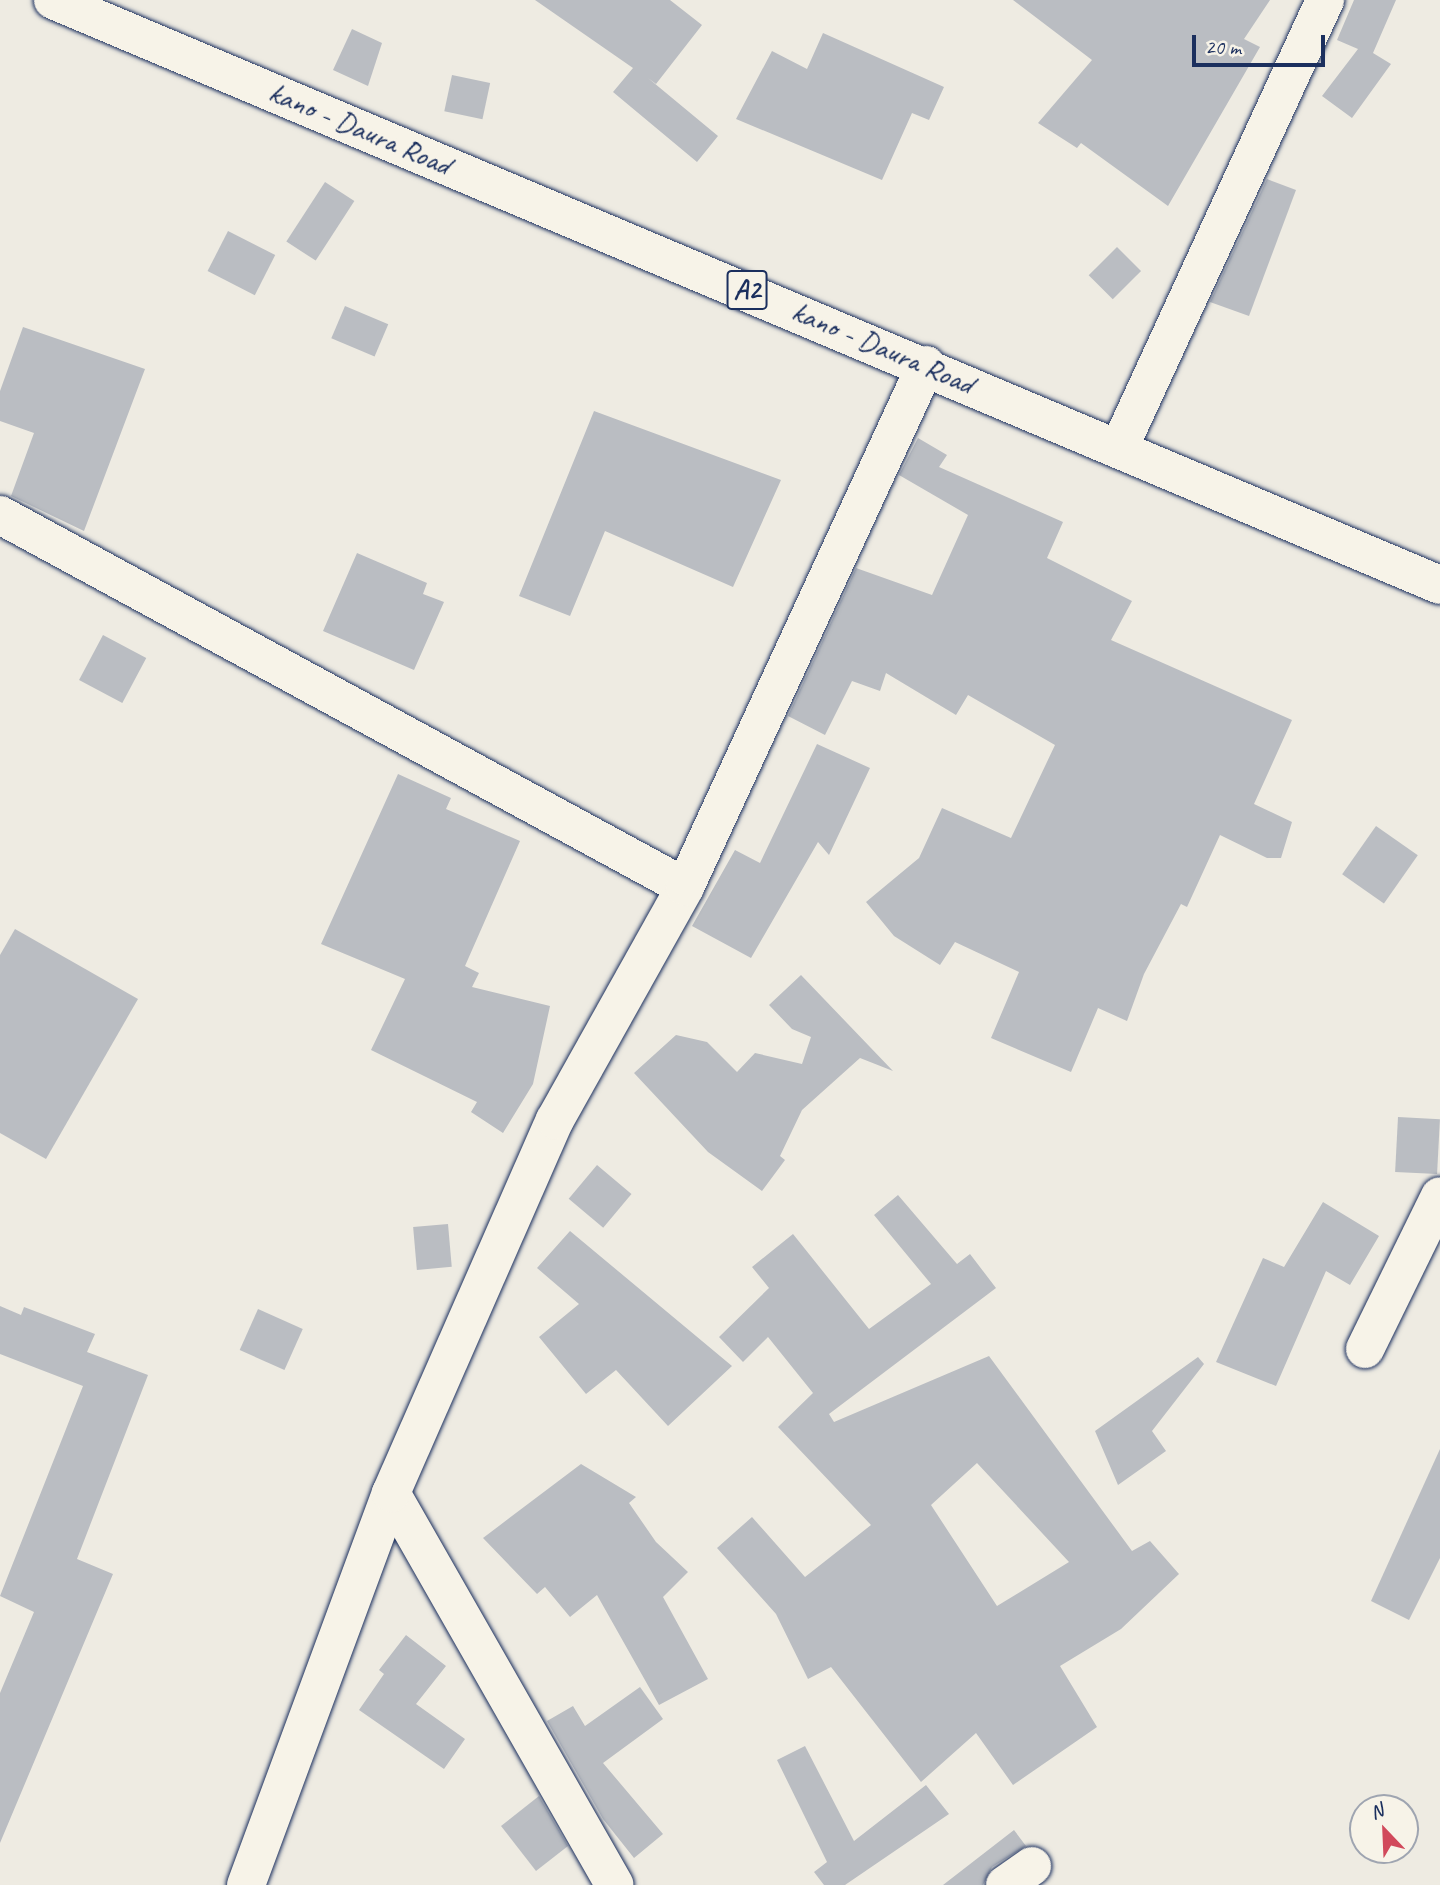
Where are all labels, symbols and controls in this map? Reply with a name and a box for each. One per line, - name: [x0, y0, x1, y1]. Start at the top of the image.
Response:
- scale bar: [1195, 21, 1328, 65]
- text: 20 m: [1205, 34, 1241, 60]
- street label: kano - Daura Road: [263, 73, 457, 183]
- road number: A2: [726, 266, 768, 314]
- street label: kano - Daura Road: [786, 292, 980, 402]
- north arrow: [1349, 1794, 1419, 1864]
- text: N: [1366, 1798, 1387, 1825]

